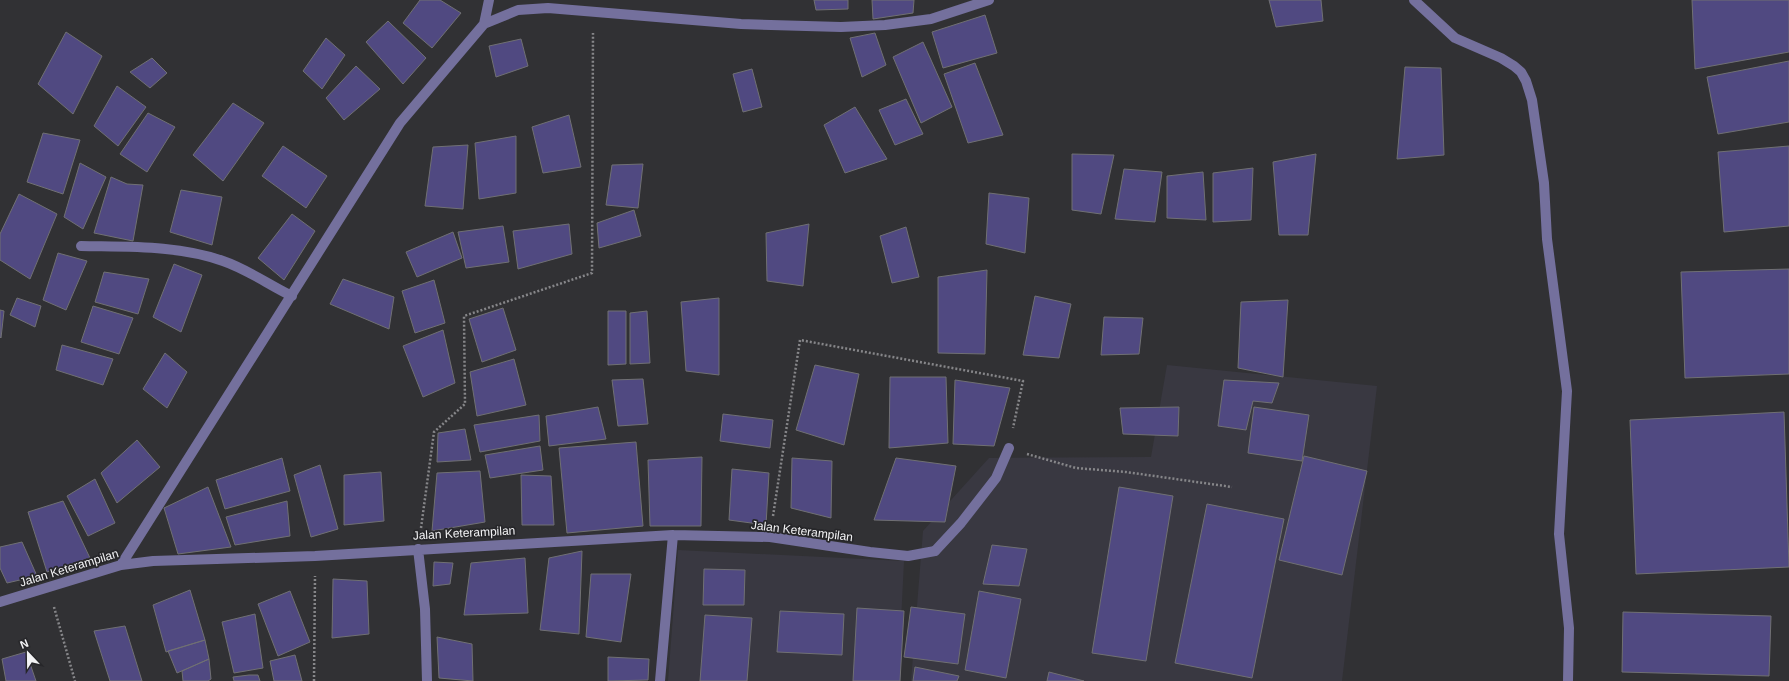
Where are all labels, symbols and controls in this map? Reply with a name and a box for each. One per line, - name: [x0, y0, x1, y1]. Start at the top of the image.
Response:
- street label: Jalan Keterampilan: [750, 518, 854, 544]
- street label: Jalan Keterampilan: [412, 523, 516, 543]
- street label: Jalan Keterampilan: [18, 546, 120, 590]
- north arrow: [8, 633, 48, 673]
- text: N: [18, 637, 30, 651]

